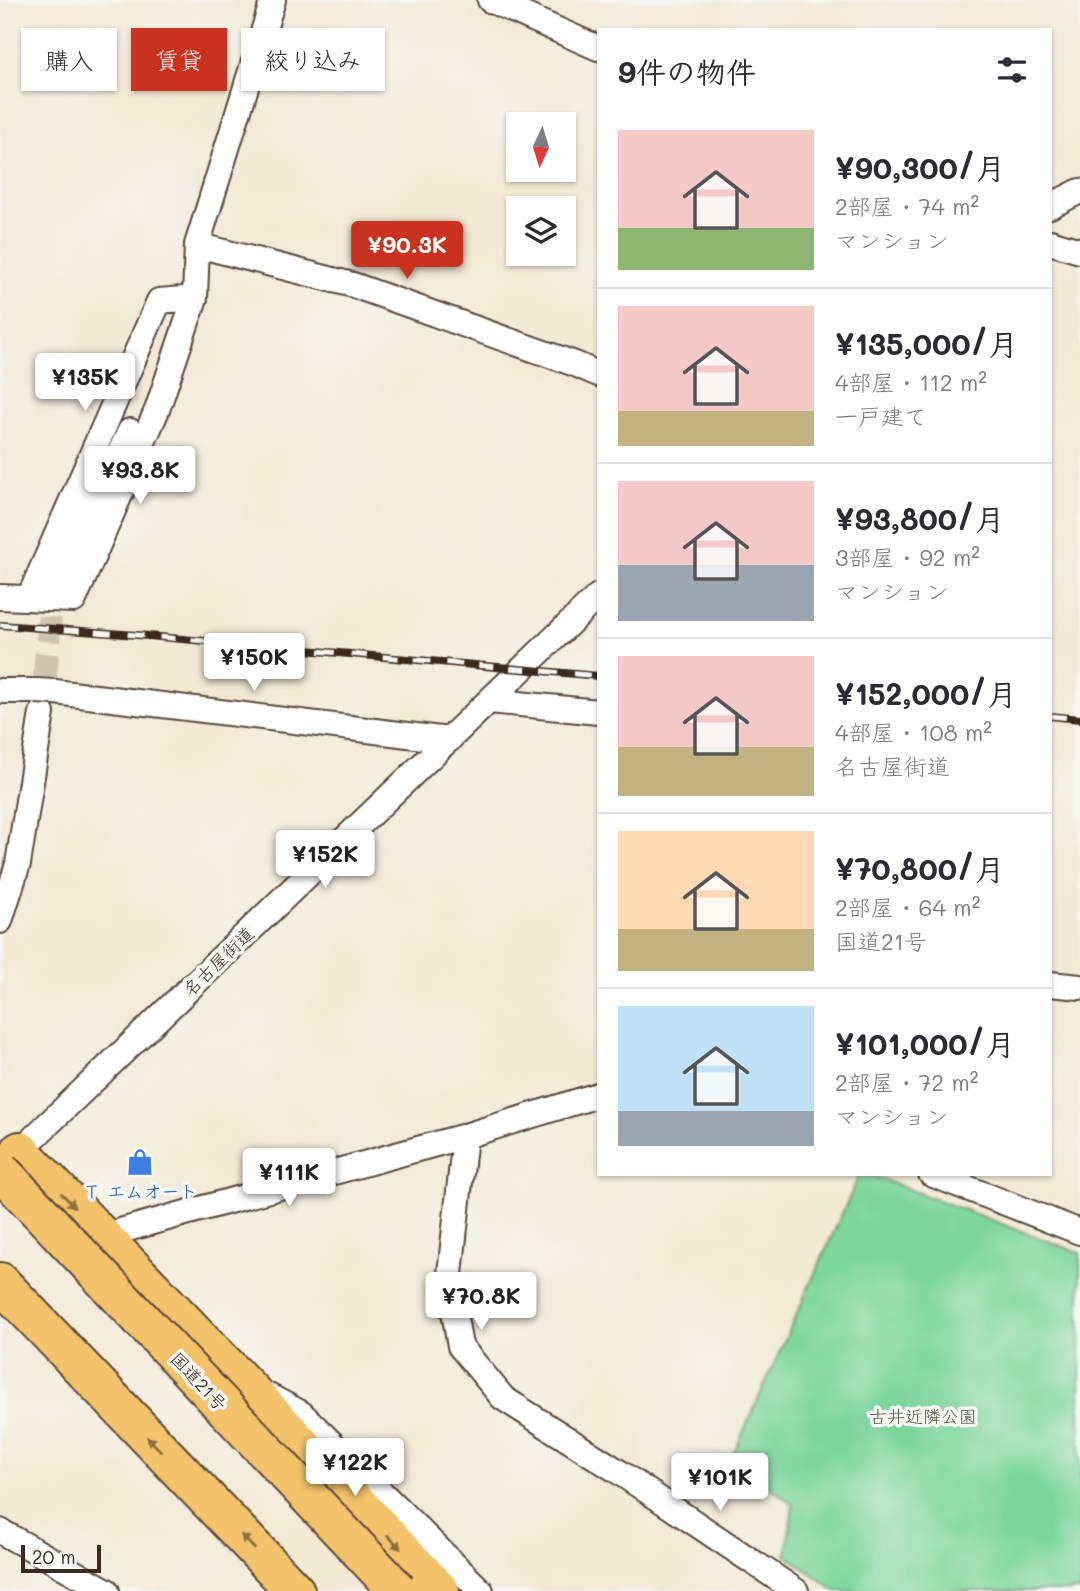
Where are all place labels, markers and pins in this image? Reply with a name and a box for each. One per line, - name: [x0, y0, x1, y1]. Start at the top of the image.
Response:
- pin: ¥90.3K: [350, 222, 464, 281]
- pin: ¥135K: [36, 354, 134, 413]
- pin: ¥93.8K: [83, 447, 197, 506]
- pin: ¥150K: [205, 634, 303, 693]
- pin: ¥152K: [276, 830, 374, 890]
- shop icon: Ｔ エムオート: [125, 1147, 155, 1177]
- pin: ¥111K: [240, 1148, 338, 1208]
- place label: Ｔ エムオート: [83, 1179, 197, 1203]
- pin: ¥70.8K: [424, 1272, 538, 1332]
- pin: ¥122K: [306, 1438, 404, 1498]
- pin: ¥101K: [671, 1454, 769, 1513]

